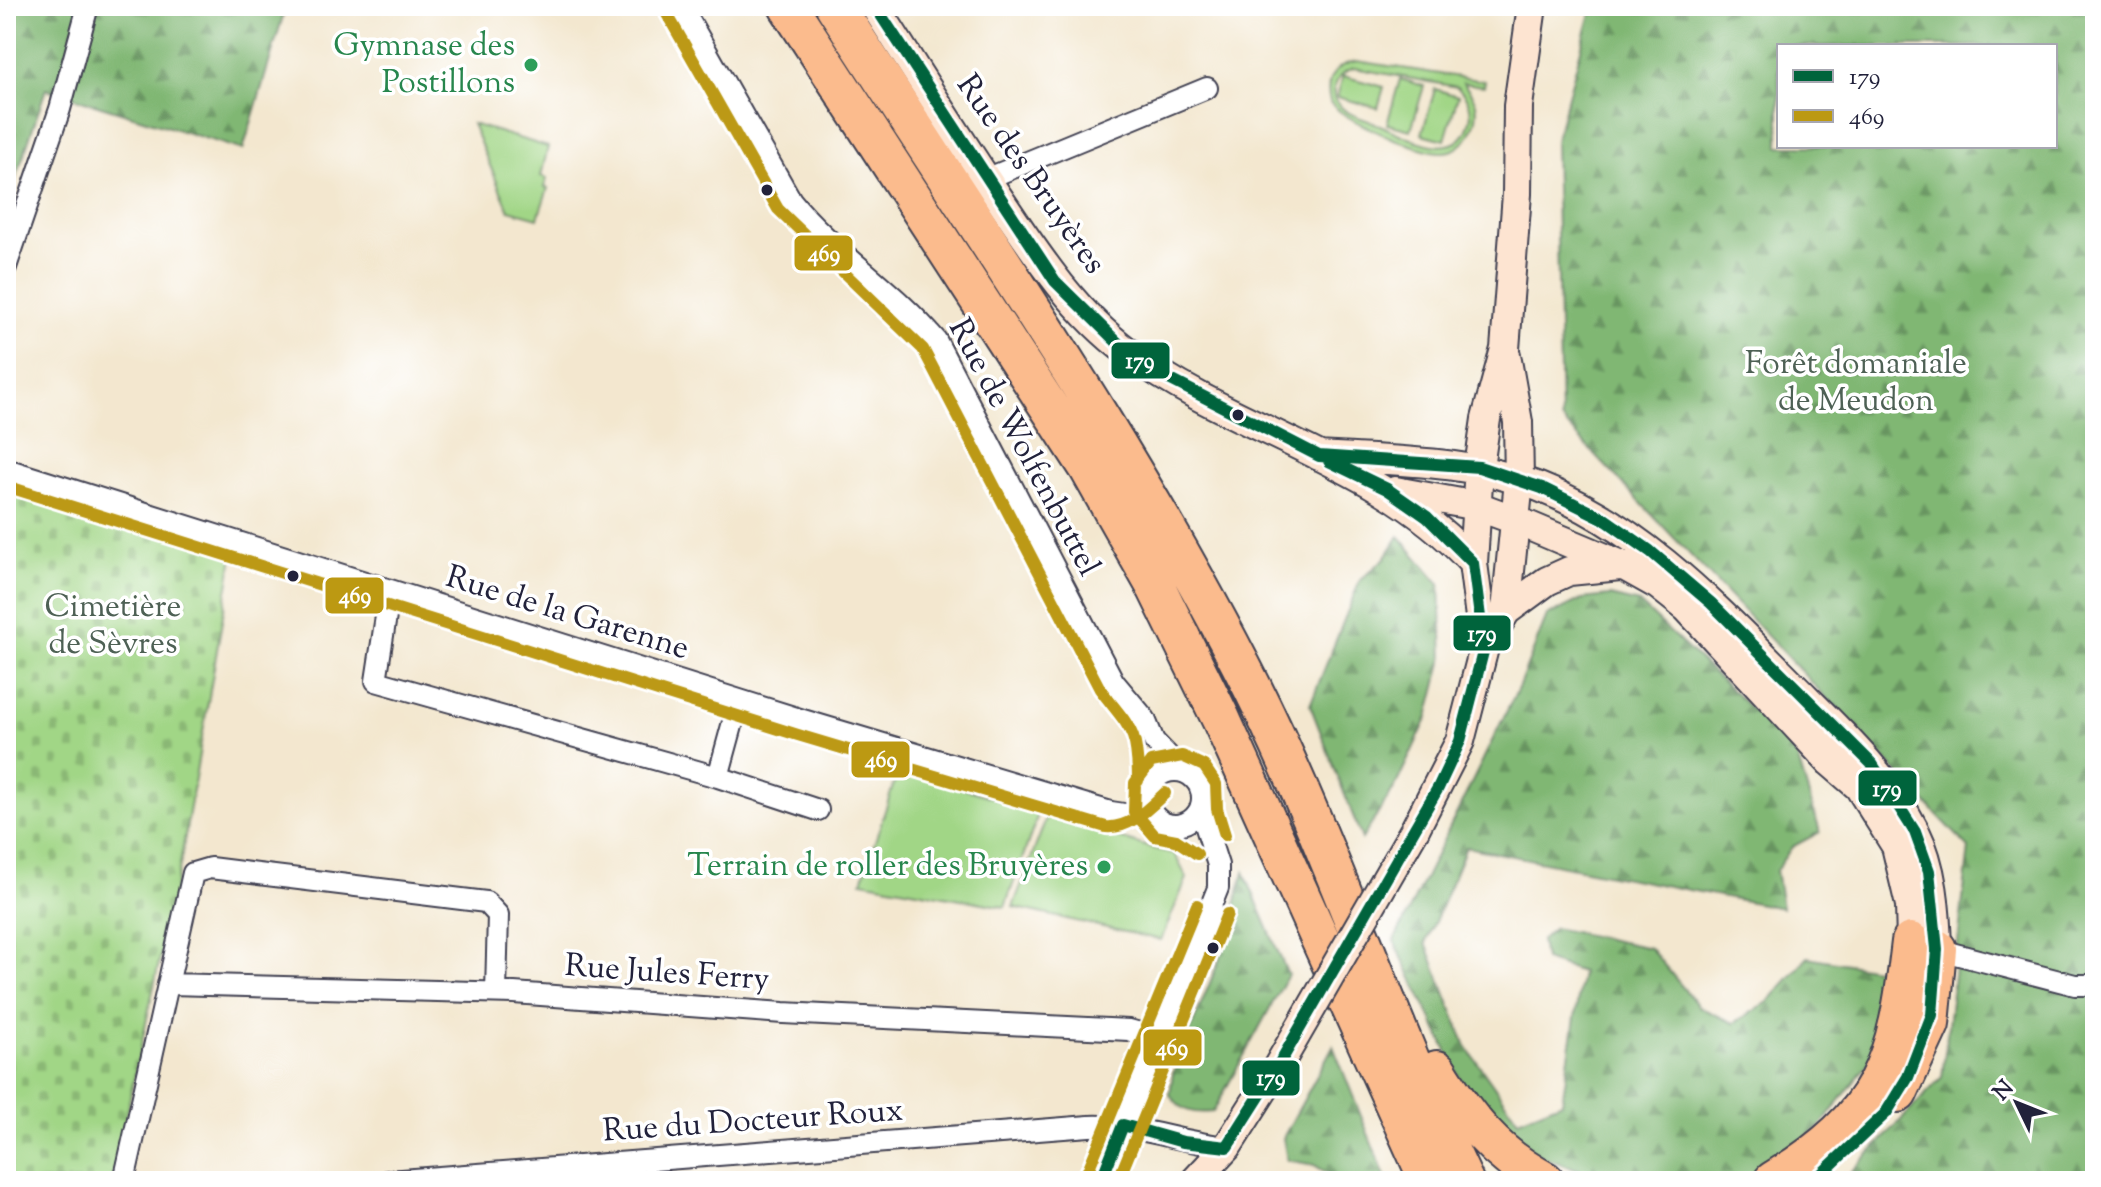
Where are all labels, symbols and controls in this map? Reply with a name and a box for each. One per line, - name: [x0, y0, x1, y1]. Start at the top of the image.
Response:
- place label: Gymnase des Postillons: [333, 24, 515, 107]
- legend: [1777, 44, 2057, 148]
- marker: Gymnase des Postillons: [522, 56, 540, 74]
- text: 179: [1849, 61, 1880, 95]
- street label: Rue des Bruyères: [944, 66, 1116, 284]
- text: 469: [1849, 101, 1884, 135]
- unlabelled marker: [759, 182, 775, 198]
- line badge: 469: [793, 234, 854, 272]
- text: 469: [807, 240, 841, 272]
- street label: Rue de Wolfenbuttel: [936, 311, 1110, 585]
- line badge: 179: [1110, 341, 1171, 380]
- park label: Forêt domaniale de Meudon: [1745, 342, 1967, 425]
- text: 179: [1126, 347, 1155, 379]
- unlabelled marker: [1230, 407, 1246, 423]
- street label: Rue de la Garenne: [440, 555, 694, 673]
- unlabelled marker: [285, 568, 301, 584]
- line badge: 469: [324, 576, 385, 615]
- text: 469: [338, 582, 372, 614]
- park label: Cimetière de Sèvres: [44, 585, 182, 668]
- line badge: 179: [1452, 614, 1512, 652]
- text: 179: [1468, 620, 1497, 652]
- line badge: 469: [850, 740, 911, 779]
- text: 469: [864, 746, 898, 778]
- line badge: 179: [1857, 769, 1918, 807]
- text: 179: [1873, 775, 1902, 807]
- place label: Terrain de roller des Bruyères: [687, 844, 1088, 890]
- marker: Terrain de roller des Bruyères: [1095, 858, 1113, 876]
- unlabelled marker: [1205, 940, 1221, 956]
- street label: Rue Jules Ferry: [563, 944, 771, 1004]
- line badge: 469: [1142, 1028, 1203, 1067]
- text: 469: [1155, 1034, 1189, 1066]
- line badge: 179: [1241, 1059, 1301, 1097]
- north arrow: [1977, 1063, 2057, 1143]
- text: 179: [1257, 1064, 1286, 1096]
- text: N: [1987, 1074, 2023, 1109]
- street label: Rue du Docteur Roux: [601, 1089, 905, 1155]

